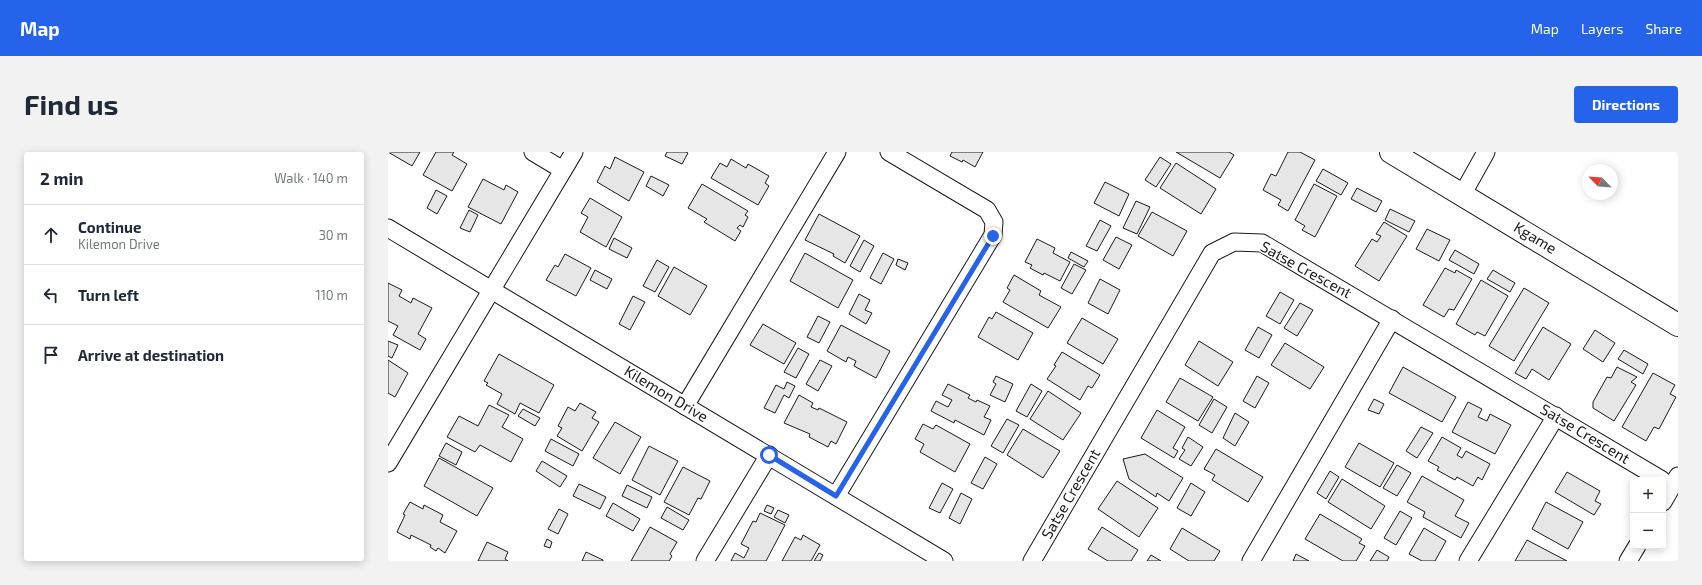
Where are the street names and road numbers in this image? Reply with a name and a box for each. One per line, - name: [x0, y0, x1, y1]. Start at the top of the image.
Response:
- street label: Kgame: [1511, 217, 1560, 257]
- street label: Satse Crescent: [1258, 237, 1355, 302]
- street label: Kilemon Drive: [621, 361, 712, 425]
- street label: Satse Crescent: [1538, 399, 1634, 467]
- street label: Satse Crescent: [1037, 445, 1103, 542]

